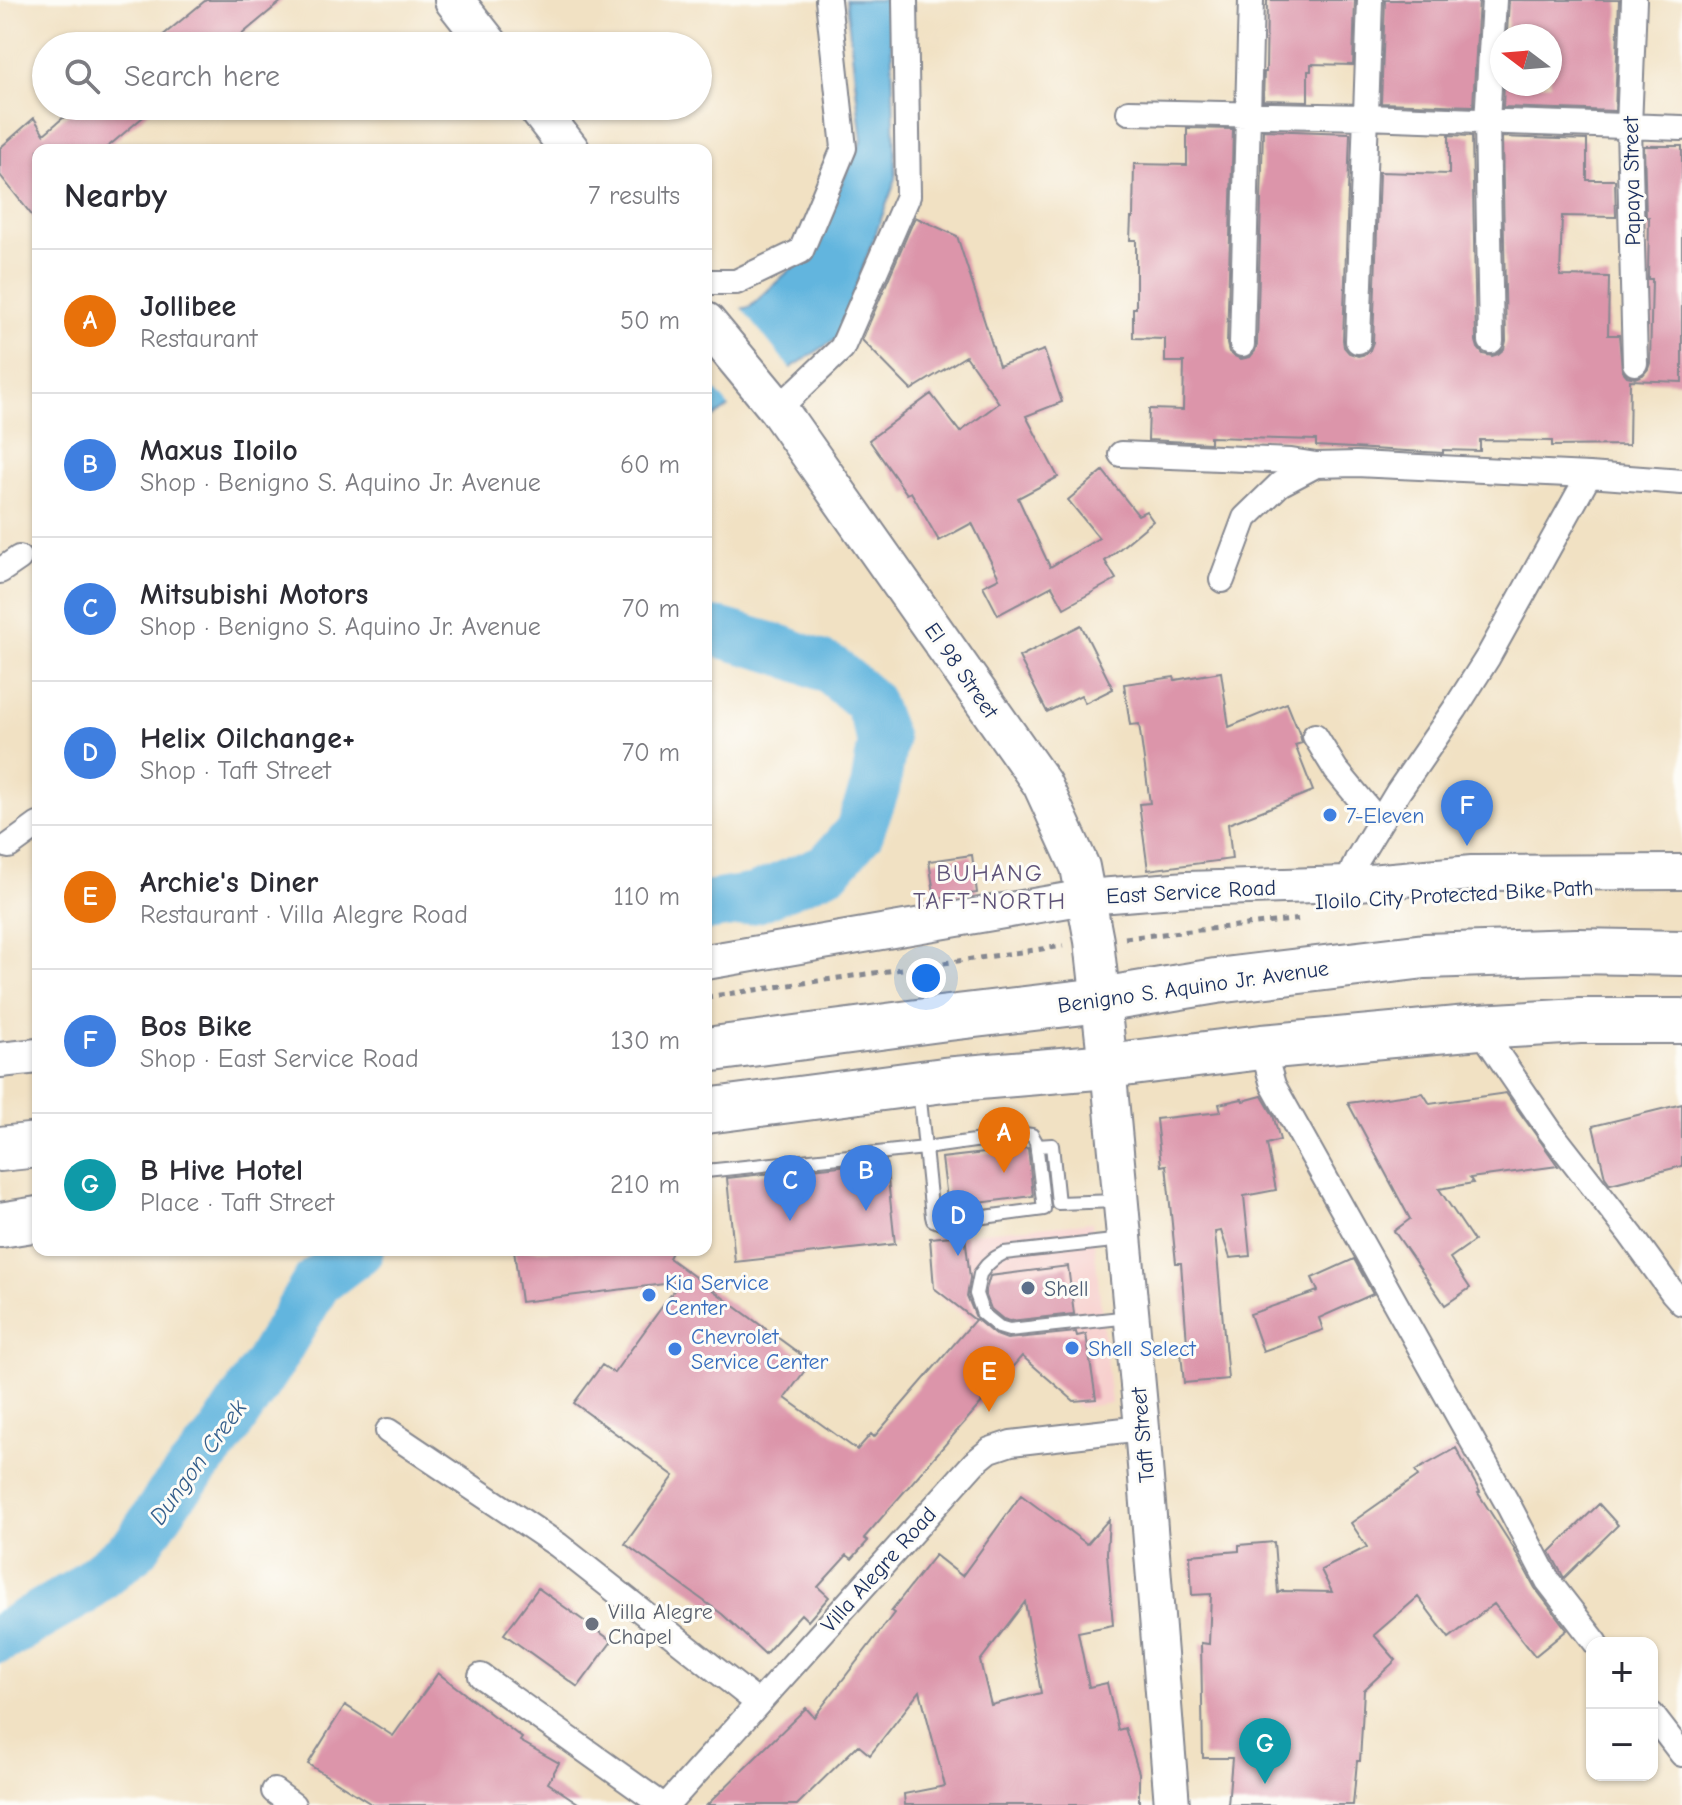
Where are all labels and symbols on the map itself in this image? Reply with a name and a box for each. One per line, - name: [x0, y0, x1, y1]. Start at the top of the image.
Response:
- north arrow: [1490, 24, 1562, 96]
- street label: Papaya Street: [1618, 116, 1646, 246]
- street label: El 98 Street: [919, 618, 1004, 724]
- pin: F: [1441, 780, 1493, 846]
- place label: 7-Eleven: [1346, 803, 1425, 829]
- marker: 7-Eleven: [1321, 806, 1339, 824]
- district label: BUHANG TAFT-NORTH: [913, 859, 1067, 915]
- street label: East Service Road: [1105, 875, 1277, 909]
- street label: Iloilo City Protected Bike Path: [1314, 875, 1594, 915]
- street label: Benigno S. Aquino Jr. Avenue: [1056, 955, 1330, 1019]
- your location: [906, 958, 946, 998]
- pin: A: [978, 1107, 1030, 1173]
- pin: B: [840, 1145, 892, 1211]
- pin: C: [764, 1155, 816, 1221]
- pin: D: [932, 1190, 984, 1256]
- place label: Kia Service Center: [665, 1270, 769, 1321]
- place label: Shell: [1044, 1276, 1089, 1302]
- marker: Shell: [1019, 1279, 1037, 1297]
- marker: Kia Service Center: [640, 1286, 658, 1304]
- place label: Chevrolet Service Center: [691, 1324, 828, 1375]
- place label: Shell Select: [1088, 1336, 1197, 1362]
- marker: Shell Select: [1063, 1339, 1081, 1357]
- marker: Chevrolet Service Center: [666, 1340, 684, 1358]
- pin: E: [963, 1346, 1015, 1412]
- street label: Taft Street: [1126, 1385, 1160, 1484]
- water label: Dungon Creek: [143, 1394, 253, 1530]
- street label: Villa Alegre Road: [816, 1502, 942, 1638]
- place label: Villa Alegre Chapel: [608, 1599, 713, 1650]
- marker: Villa Alegre Chapel: [583, 1615, 601, 1633]
- pin: G: [1239, 1718, 1291, 1784]

